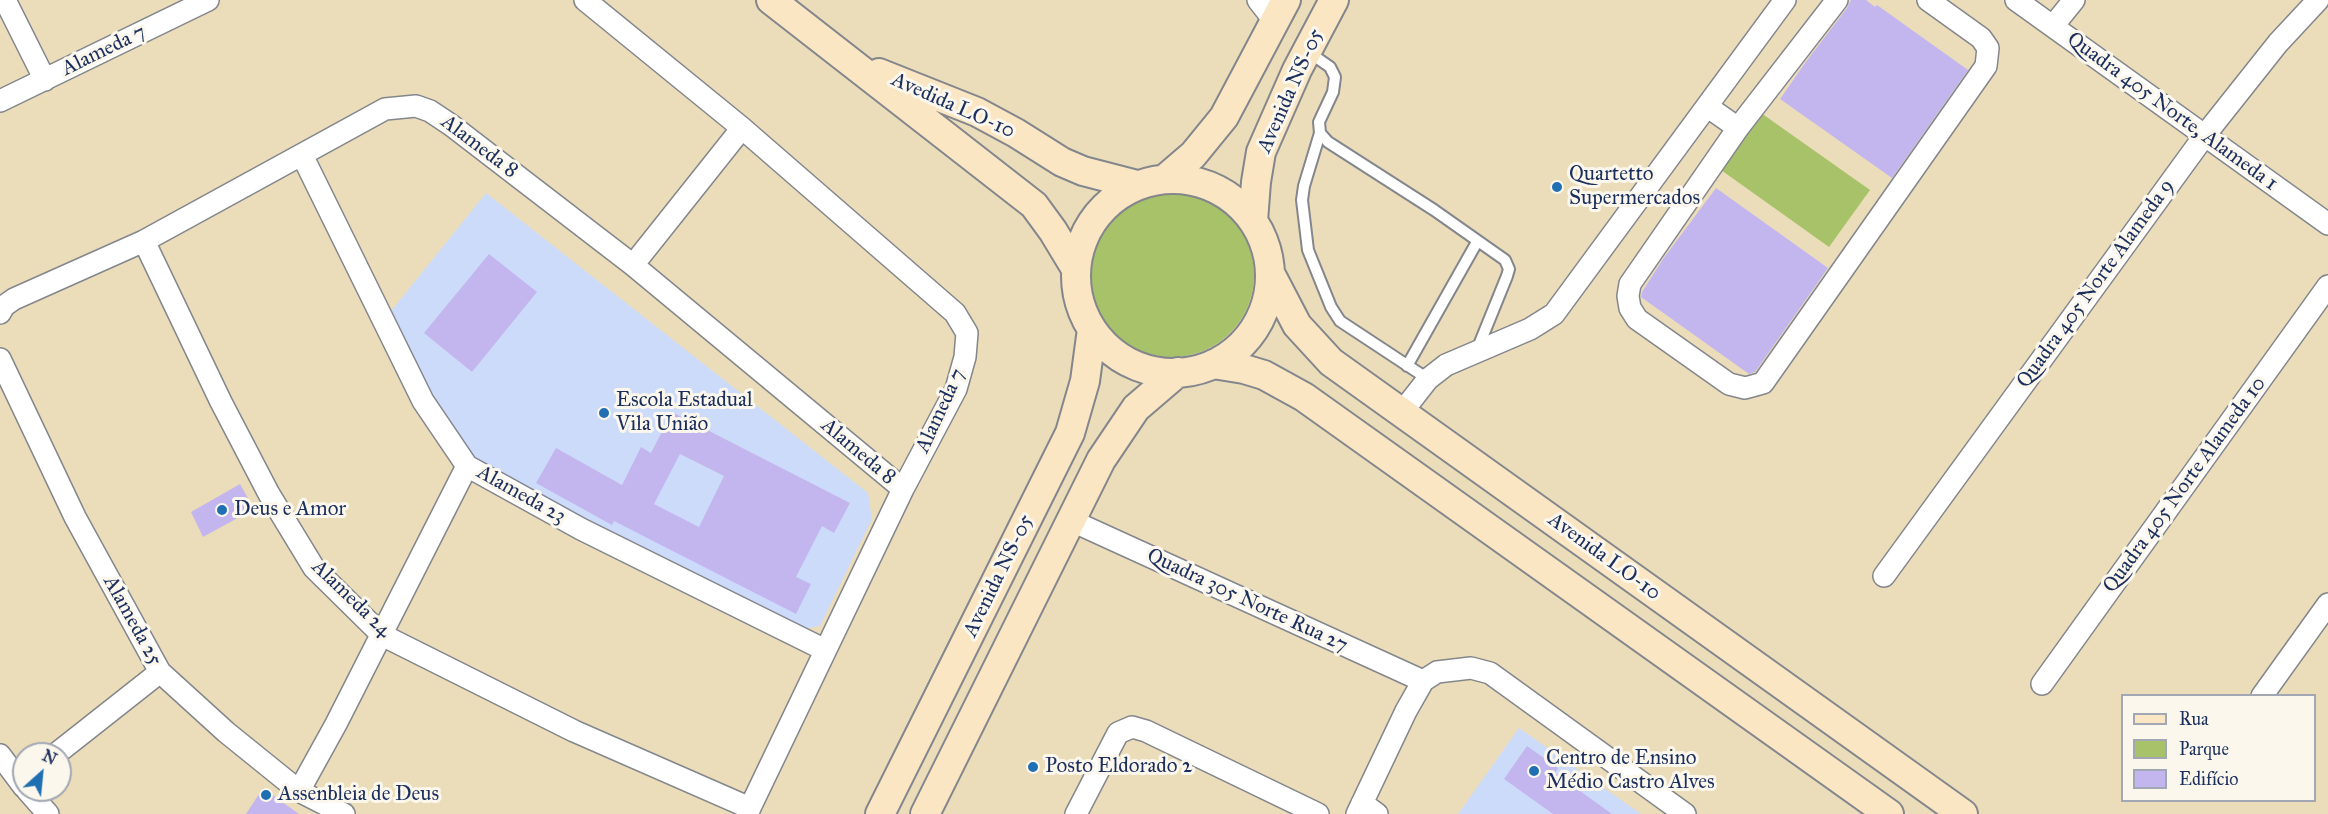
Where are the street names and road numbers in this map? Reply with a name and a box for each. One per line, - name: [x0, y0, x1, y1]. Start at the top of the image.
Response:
- street label: Alameda 7: [58, 20, 150, 82]
- street label: Avenida NS-05: [1252, 25, 1330, 157]
- street label: Quadra 405 Norte, Alameda 1: [2062, 27, 2282, 197]
- street label: Avedida LO-10: [887, 68, 1019, 144]
- street label: Alameda 8: [435, 110, 523, 184]
- street label: Quadra 405 Norte Alameda 9: [2012, 175, 2180, 393]
- street label: Alameda 7: [911, 365, 971, 457]
- street label: Quadra 405 Norte Alameda 10: [2098, 372, 2272, 598]
- street label: Alameda 8: [815, 413, 901, 491]
- street label: Alameda 23: [472, 460, 570, 530]
- street label: Avenida LO-10: [1543, 508, 1665, 606]
- street label: Avenida NS-05: [958, 511, 1040, 641]
- street label: Quadra 305 Norte Rua 27: [1143, 543, 1351, 659]
- street label: Alameda 24: [306, 555, 396, 643]
- street label: Alameda 25: [97, 572, 167, 670]

